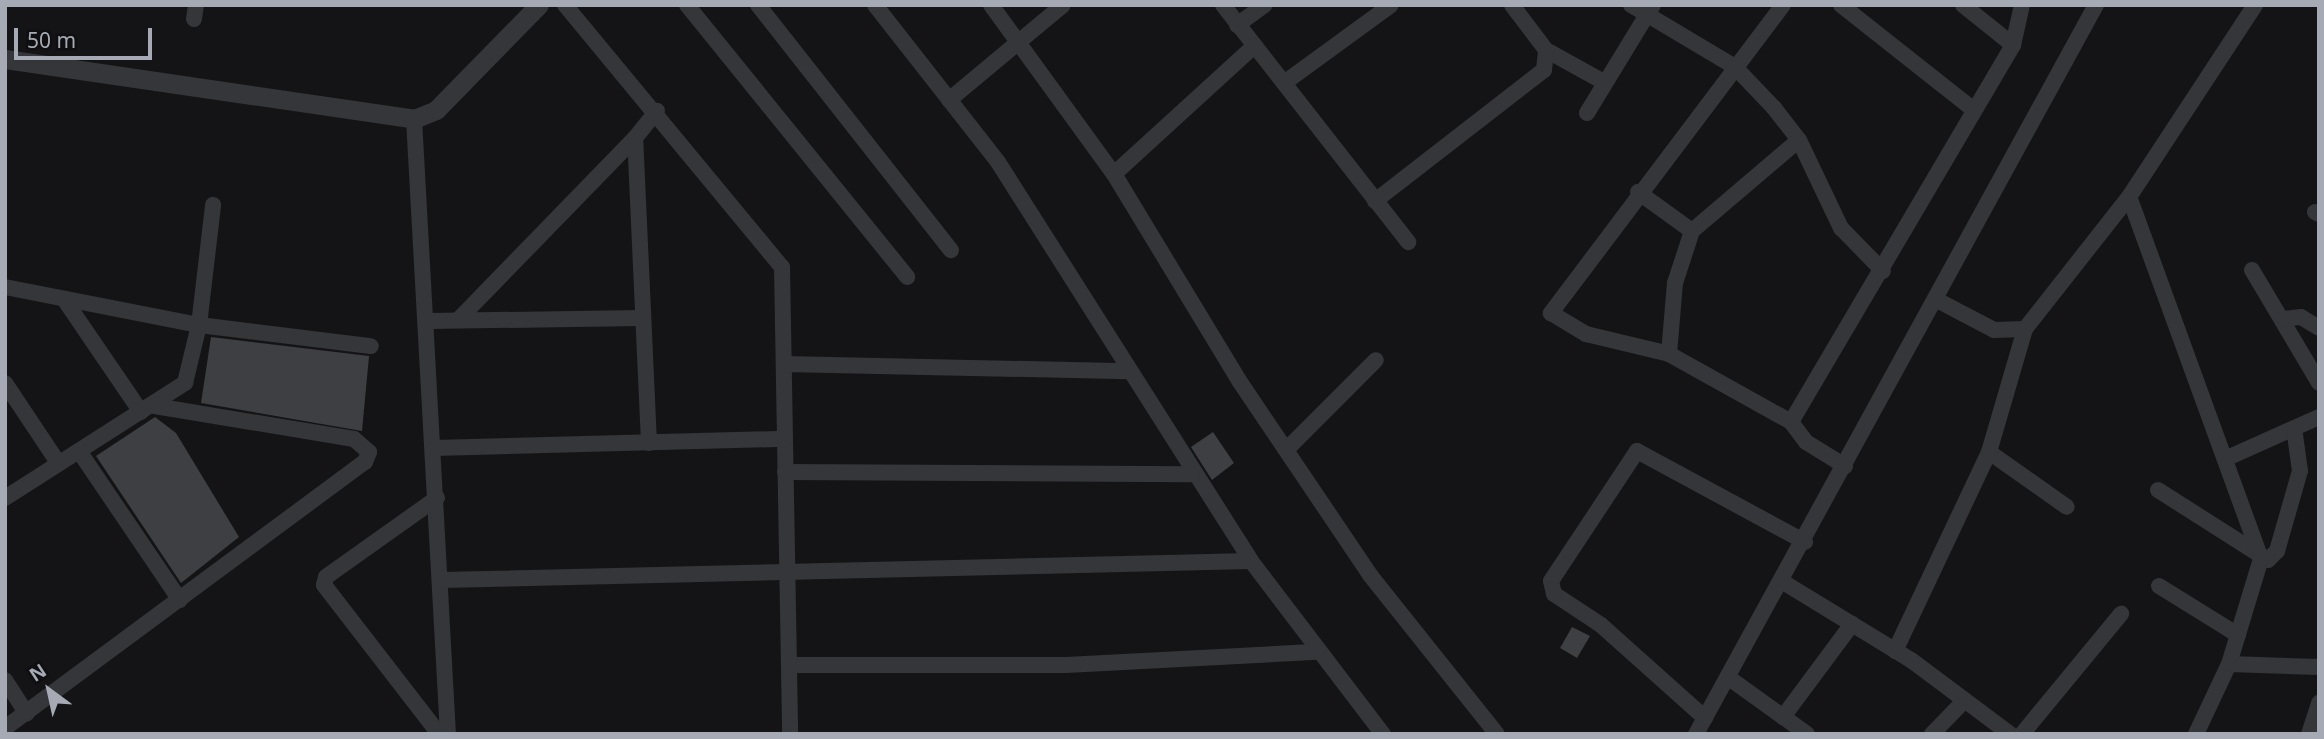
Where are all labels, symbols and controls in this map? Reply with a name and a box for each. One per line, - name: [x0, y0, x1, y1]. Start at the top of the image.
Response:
- scale bar: [18, 14, 156, 58]
- text: 50 m: [27, 26, 76, 54]
- north arrow: [14, 655, 84, 725]
- text: N: [24, 657, 51, 688]

